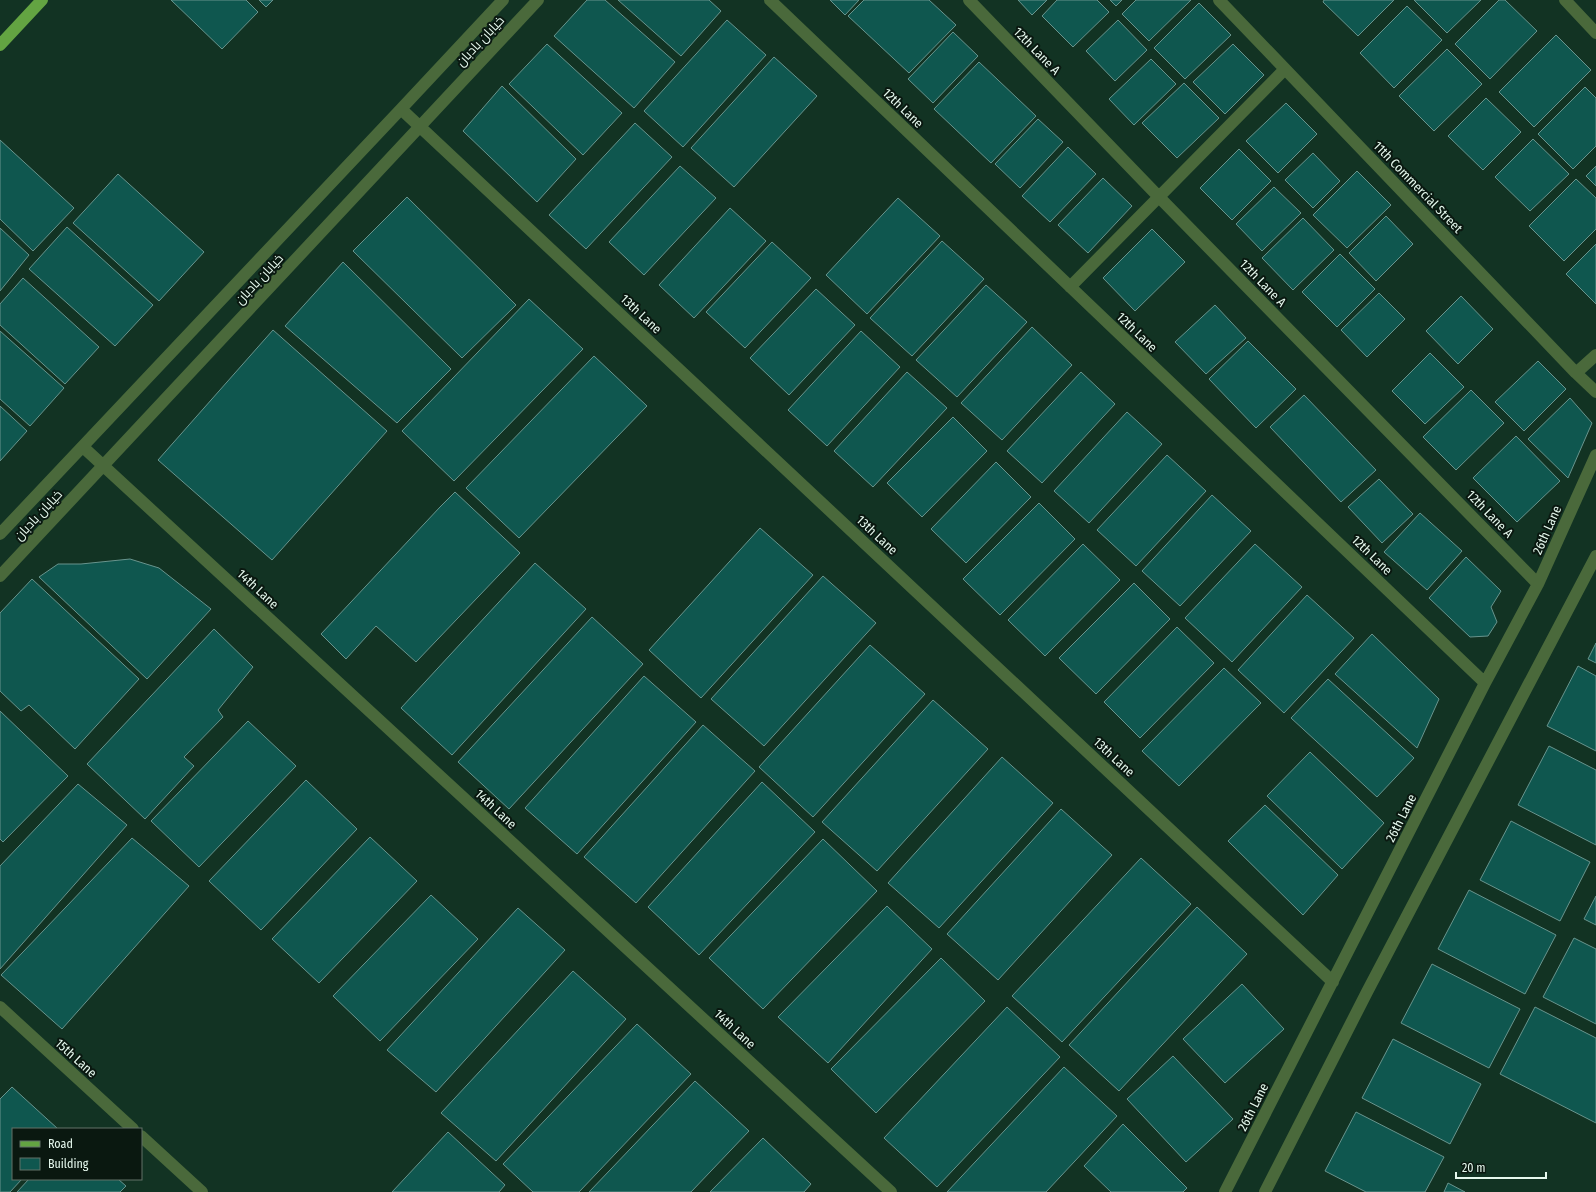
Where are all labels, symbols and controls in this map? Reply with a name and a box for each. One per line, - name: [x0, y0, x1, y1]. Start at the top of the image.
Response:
- street label: خیابان بادبان: [453, 13, 507, 69]
- street label: 12th Lane A: [1011, 24, 1063, 78]
- street label: 12th Lane: [880, 85, 926, 131]
- street label: 11th Commercial Street: [1370, 138, 1466, 236]
- street label: خیابان بادبان: [232, 251, 286, 307]
- street label: 12th Lane A: [1237, 256, 1289, 310]
- street label: 13th Lane: [617, 291, 665, 337]
- street label: 12th Lane: [1114, 309, 1160, 355]
- street label: خیابان بادبان: [11, 487, 65, 543]
- street label: 12th Lane A: [1464, 487, 1516, 541]
- street label: 26th Lane: [1530, 503, 1564, 557]
- street label: 13th Lane: [853, 512, 901, 558]
- street label: 12th Lane: [1349, 532, 1395, 578]
- street label: 14th Lane: [234, 566, 282, 612]
- street label: 13th Lane: [1090, 734, 1138, 780]
- street label: 14th Lane: [472, 786, 520, 832]
- street label: 26th Lane: [1383, 792, 1419, 844]
- street label: 14th Lane: [711, 1006, 759, 1052]
- street label: 15th Lane: [52, 1036, 100, 1080]
- street label: 26th Lane: [1235, 1081, 1271, 1133]
- legend: [12, 1128, 142, 1180]
- text: Road: [48, 1137, 73, 1151]
- scale bar: [1456, 1154, 1546, 1180]
- text: Building: [48, 1157, 89, 1171]
- text: 20 m: [1462, 1161, 1486, 1175]

